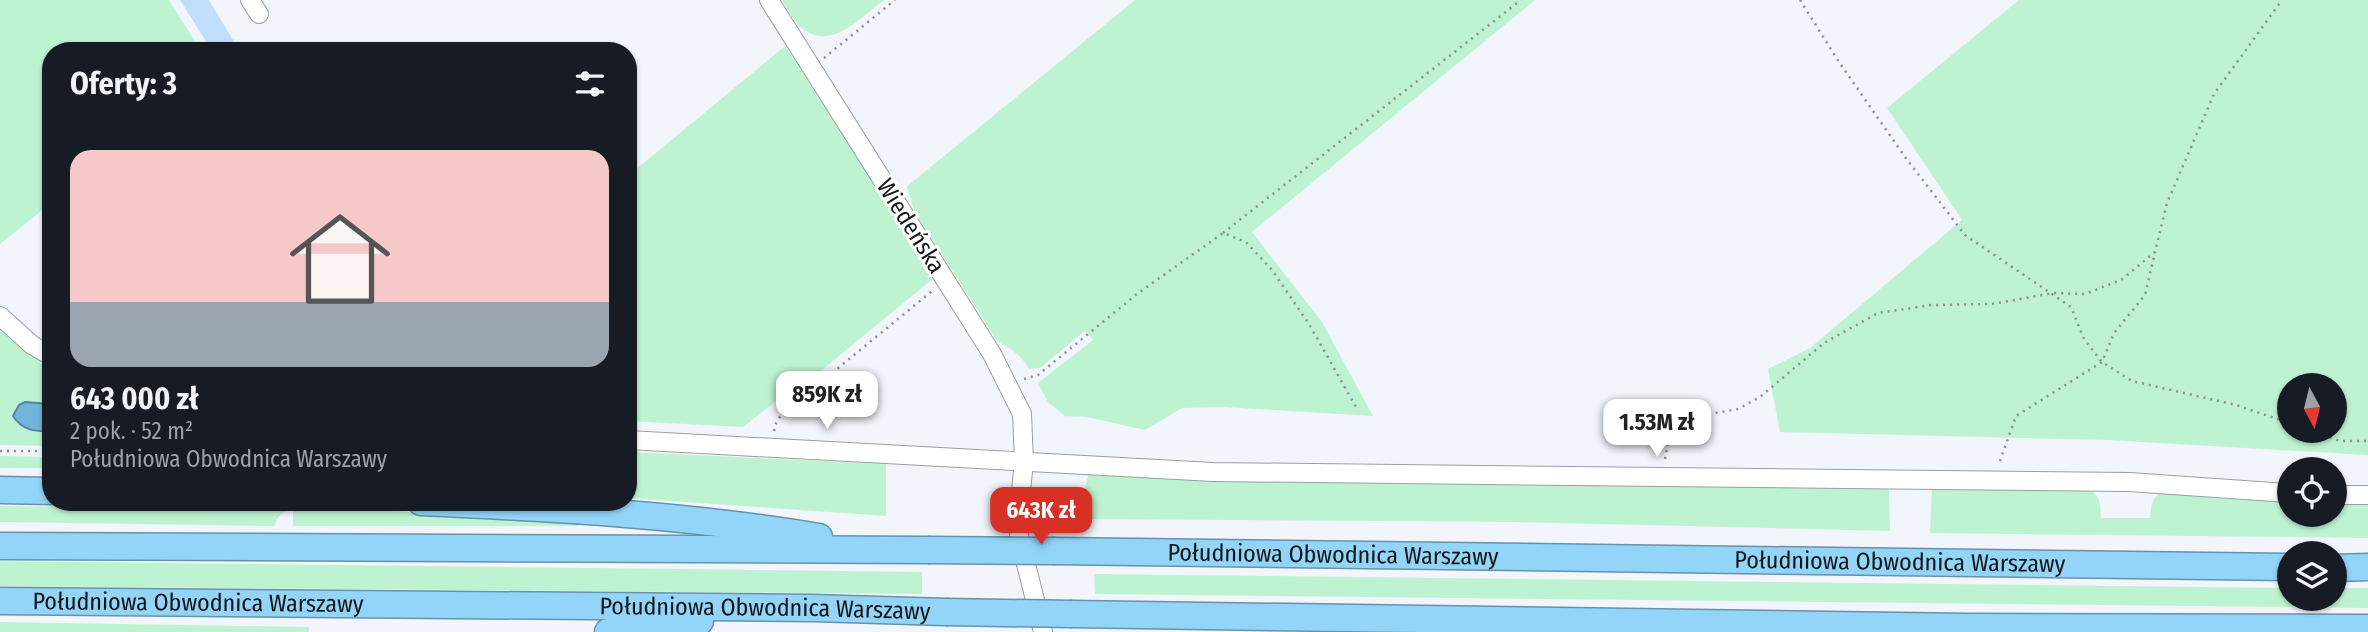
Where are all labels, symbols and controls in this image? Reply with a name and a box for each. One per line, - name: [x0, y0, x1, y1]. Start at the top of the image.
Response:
- icon: filters: [571, 65, 609, 103]
- text: Oferty: 3: [70, 66, 177, 102]
- street label: Wiedeńska: [871, 174, 951, 278]
- icon: home: [277, 196, 403, 322]
- pin: 859K zł: [762, 372, 892, 431]
- north arrow: [2277, 373, 2347, 443]
- map controls: [2277, 373, 2347, 611]
- text: 859K zł: [792, 380, 862, 408]
- text: 643 000 zł: [70, 381, 199, 417]
- pin: 1.53M zł: [1585, 400, 1729, 459]
- text: 1.53M zł: [1619, 408, 1695, 436]
- text: 2 pok. · 52 m²: [70, 417, 193, 445]
- text: Południowa Obwodnica Warszawy: [70, 445, 387, 473]
- button: locate: [2277, 457, 2347, 527]
- pin: 643K zł: [976, 488, 1106, 547]
- text: 643K zł: [1006, 496, 1076, 524]
- street label: Południowa Obwodnica Warszawy: [1167, 538, 1499, 571]
- button: layers: [2277, 541, 2347, 611]
- street label: Południowa Obwodnica Warszawy: [1734, 546, 2066, 578]
- street label: Południowa Obwodnica Warszawy: [32, 587, 364, 618]
- street label: Południowa Obwodnica Warszawy: [599, 592, 931, 626]

